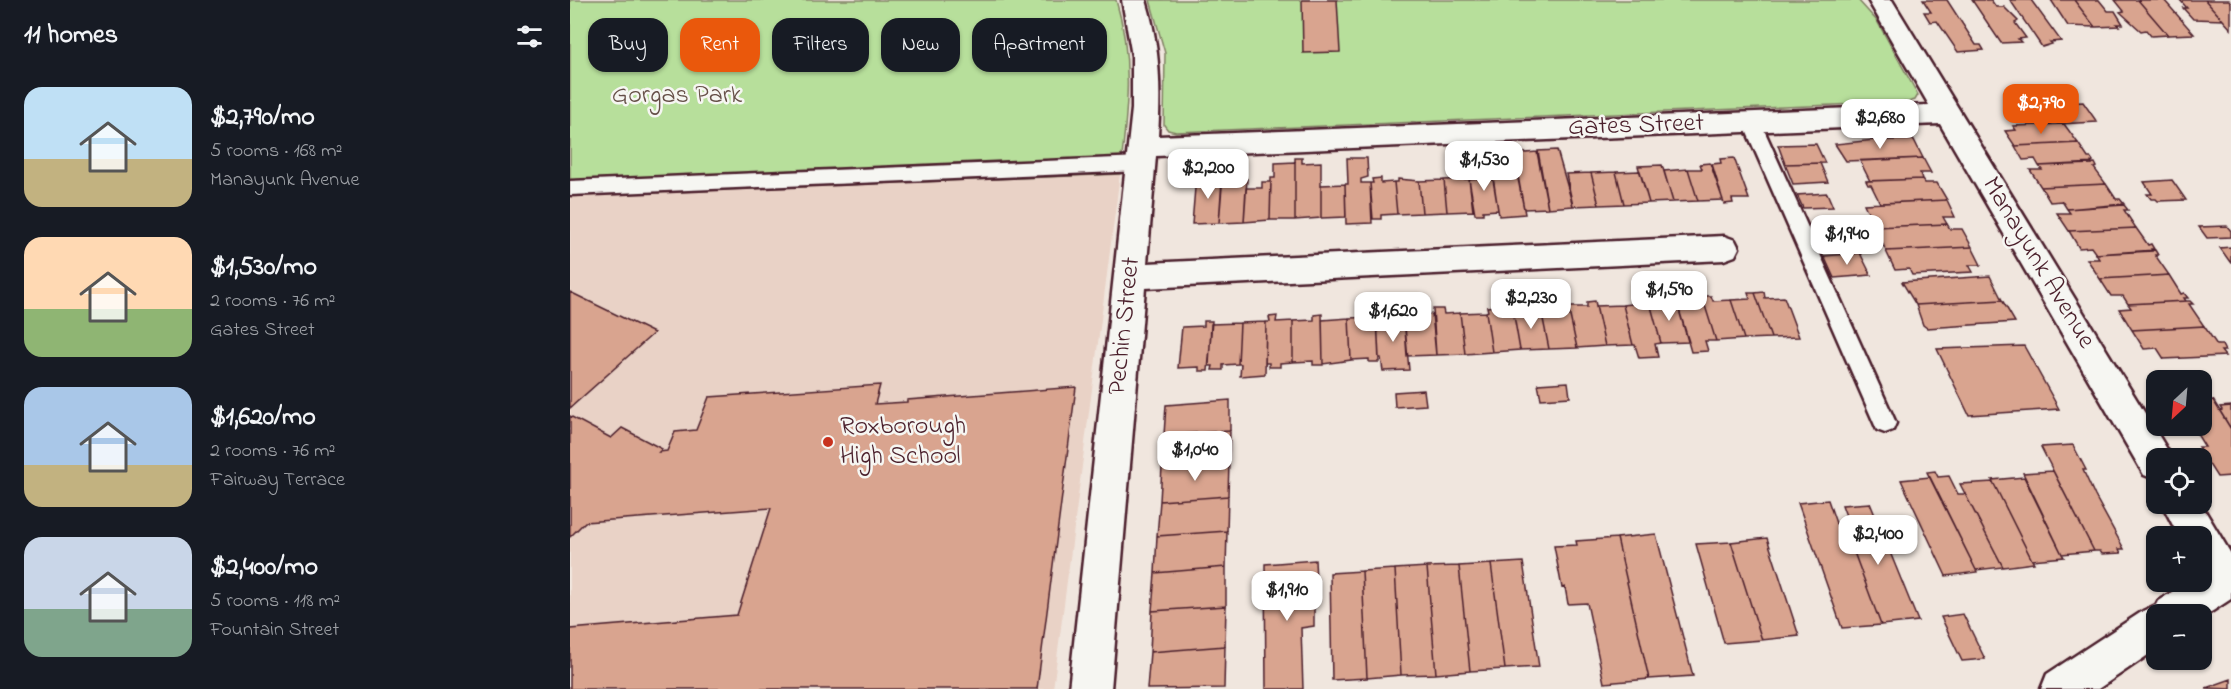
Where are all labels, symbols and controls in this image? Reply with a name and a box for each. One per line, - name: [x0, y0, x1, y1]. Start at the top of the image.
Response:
- text: 11 homes: [24, 17, 118, 55]
- chip: Buy: [588, 18, 668, 72]
- chip: Rent: [680, 18, 760, 72]
- chip: Filters: [772, 18, 869, 72]
- chip: New: [881, 18, 960, 72]
- chip: Apartment: [972, 18, 1107, 72]
- icon: filters: [513, 20, 546, 53]
- park label: Gorgas Park: [612, 77, 743, 115]
- pin: $2,790: [1992, 84, 2090, 135]
- text: $2,790: [2017, 89, 2065, 118]
- text: $2,790/mo: [210, 99, 315, 137]
- pin: $2,680: [1831, 99, 1929, 150]
- text: $2,680: [1855, 104, 1905, 133]
- street label: Gates Street: [1567, 105, 1705, 147]
- icon: home: [72, 111, 144, 183]
- text: 5 rooms · 168 m²: [210, 137, 343, 166]
- pin: $1,530: [1435, 141, 1533, 192]
- text: $1,530: [1459, 146, 1509, 175]
- pin: $2,200: [1159, 149, 1257, 200]
- text: $2,200: [1182, 154, 1234, 183]
- text: Manayunk Avenue: [210, 166, 360, 195]
- street label: Manayunk Avenue: [1972, 170, 2105, 356]
- pin: $1,940: [1798, 215, 1896, 266]
- text: $1,940: [1825, 220, 1869, 249]
- text: $1,530/mo: [210, 249, 317, 287]
- street label: Pechin Street: [1099, 255, 1151, 397]
- icon: home: [72, 261, 144, 333]
- pin: $1,590: [1620, 271, 1718, 322]
- text: $1,590: [1645, 276, 1693, 305]
- pin: $2,230: [1482, 279, 1580, 330]
- text: $2,230: [1505, 284, 1557, 313]
- text: 2 rooms · 76 m²: [210, 287, 335, 316]
- pin: $1,620: [1344, 292, 1442, 343]
- text: $1,620: [1368, 297, 1418, 326]
- text: Gates Street: [210, 316, 315, 345]
- north arrow: [2146, 370, 2212, 436]
- map controls: [2146, 370, 2212, 670]
- text: $1,620/mo: [210, 399, 316, 437]
- place label: Roxborough High School: [840, 408, 966, 476]
- icon: home: [72, 411, 144, 483]
- pin: $1,040: [1146, 431, 1244, 482]
- marker: Roxborough High School: [821, 435, 835, 449]
- text: $1,040: [1171, 436, 1219, 465]
- text: 2 rooms · 76 m²: [210, 437, 335, 466]
- button: locate: [2146, 448, 2212, 514]
- text: Fairway Terrace: [210, 466, 345, 495]
- pin: $2,400: [1829, 515, 1927, 566]
- text: $2,400: [1853, 520, 1904, 549]
- button: +: [2146, 526, 2212, 592]
- text: $2,400/mo: [210, 549, 318, 587]
- icon: home: [72, 561, 144, 633]
- pin: $1,910: [1238, 571, 1336, 622]
- text: $1,910: [1266, 576, 1308, 605]
- text: 5 rooms · 118 m²: [210, 587, 340, 616]
- button: −: [2146, 604, 2212, 670]
- text: Fountain Street: [210, 616, 339, 645]

